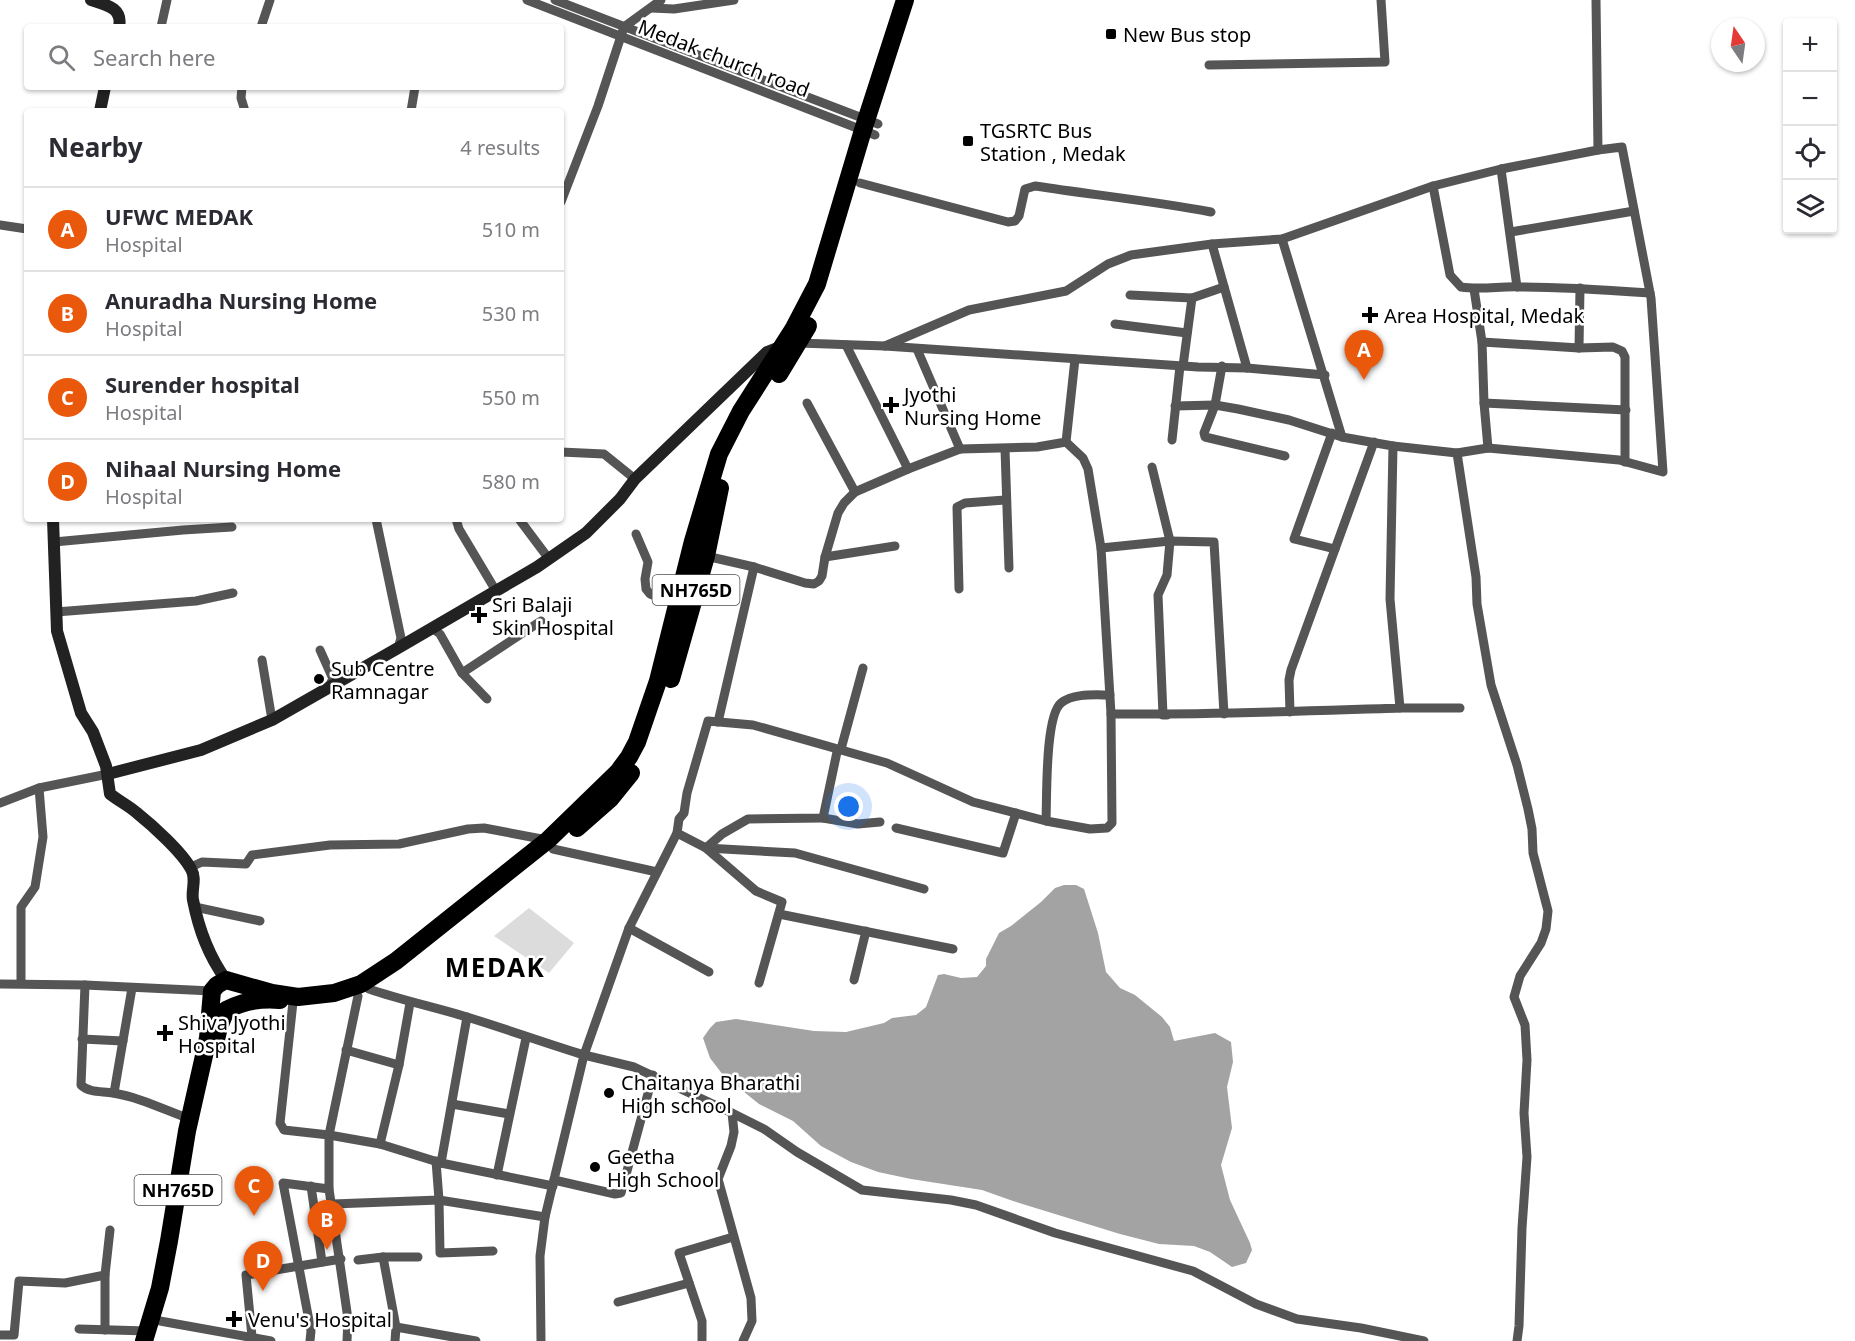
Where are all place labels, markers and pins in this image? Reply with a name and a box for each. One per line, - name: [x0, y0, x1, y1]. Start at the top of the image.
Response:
- place label: New Bus stop: [1123, 21, 1251, 48]
- marker: New Bus stop: [1104, 27, 1118, 41]
- place label: TGSRTC Bus Station , Medak: [980, 117, 1126, 167]
- marker: TGSRTC Bus Station , Medak: [961, 134, 975, 148]
- place label: Area Hospital, Medak: [1384, 302, 1584, 329]
- marker: Area Hospital, Medak: [1361, 306, 1379, 324]
- pin: A: [1344, 330, 1384, 380]
- place label: Jyothi Nursing Home: [902, 381, 1041, 431]
- marker: Jyothi Nursing Home: [882, 396, 900, 414]
- place label: Sri Balaji Skin Hospital: [492, 591, 614, 641]
- marker: Sri Balaji Skin Hospital: [470, 606, 488, 624]
- place label: Sub Centre Ramnagar: [331, 655, 434, 705]
- marker: Sub Centre Ramnagar: [312, 672, 326, 686]
- place label: Shiva Jyothi Hospital: [178, 1009, 286, 1059]
- marker: Shiva Jyothi Hospital: [156, 1024, 174, 1042]
- place label: Chaitanya Bharathi High school: [621, 1069, 800, 1119]
- marker: Chaitanya Bharathi High school: [602, 1086, 616, 1100]
- place label: Geetha High School: [607, 1143, 719, 1193]
- marker: Geetha High School: [588, 1160, 602, 1174]
- pin: C: [234, 1166, 274, 1216]
- pin: B: [308, 1200, 346, 1250]
- pin: D: [244, 1242, 282, 1291]
- place label: Venu's Hospital: [248, 1306, 392, 1333]
- marker: Venu's Hospital: [225, 1310, 243, 1328]

